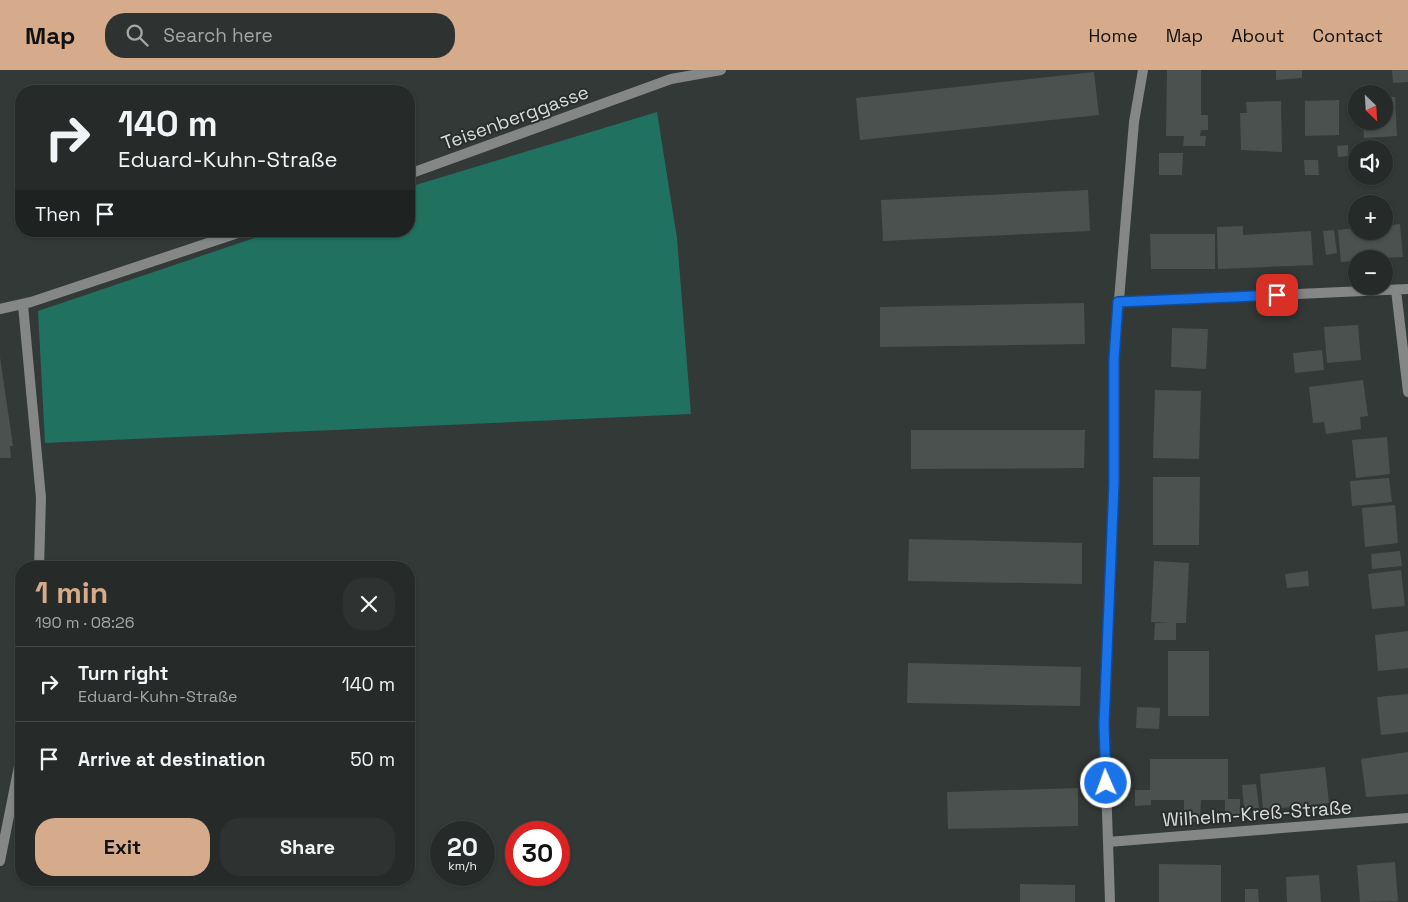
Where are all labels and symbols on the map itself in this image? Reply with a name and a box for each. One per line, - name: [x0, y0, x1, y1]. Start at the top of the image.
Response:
- street label: Teisenberggasse: [438, 79, 592, 156]
- north arrow: [1348, 85, 1392, 130]
- pin: [1256, 274, 1298, 316]
- position arrow: [1079, 756, 1131, 808]
- street label: Wilhelm-Kreß-Straße: [1161, 794, 1353, 833]
- speed limit sign: 30: [505, 821, 570, 886]

